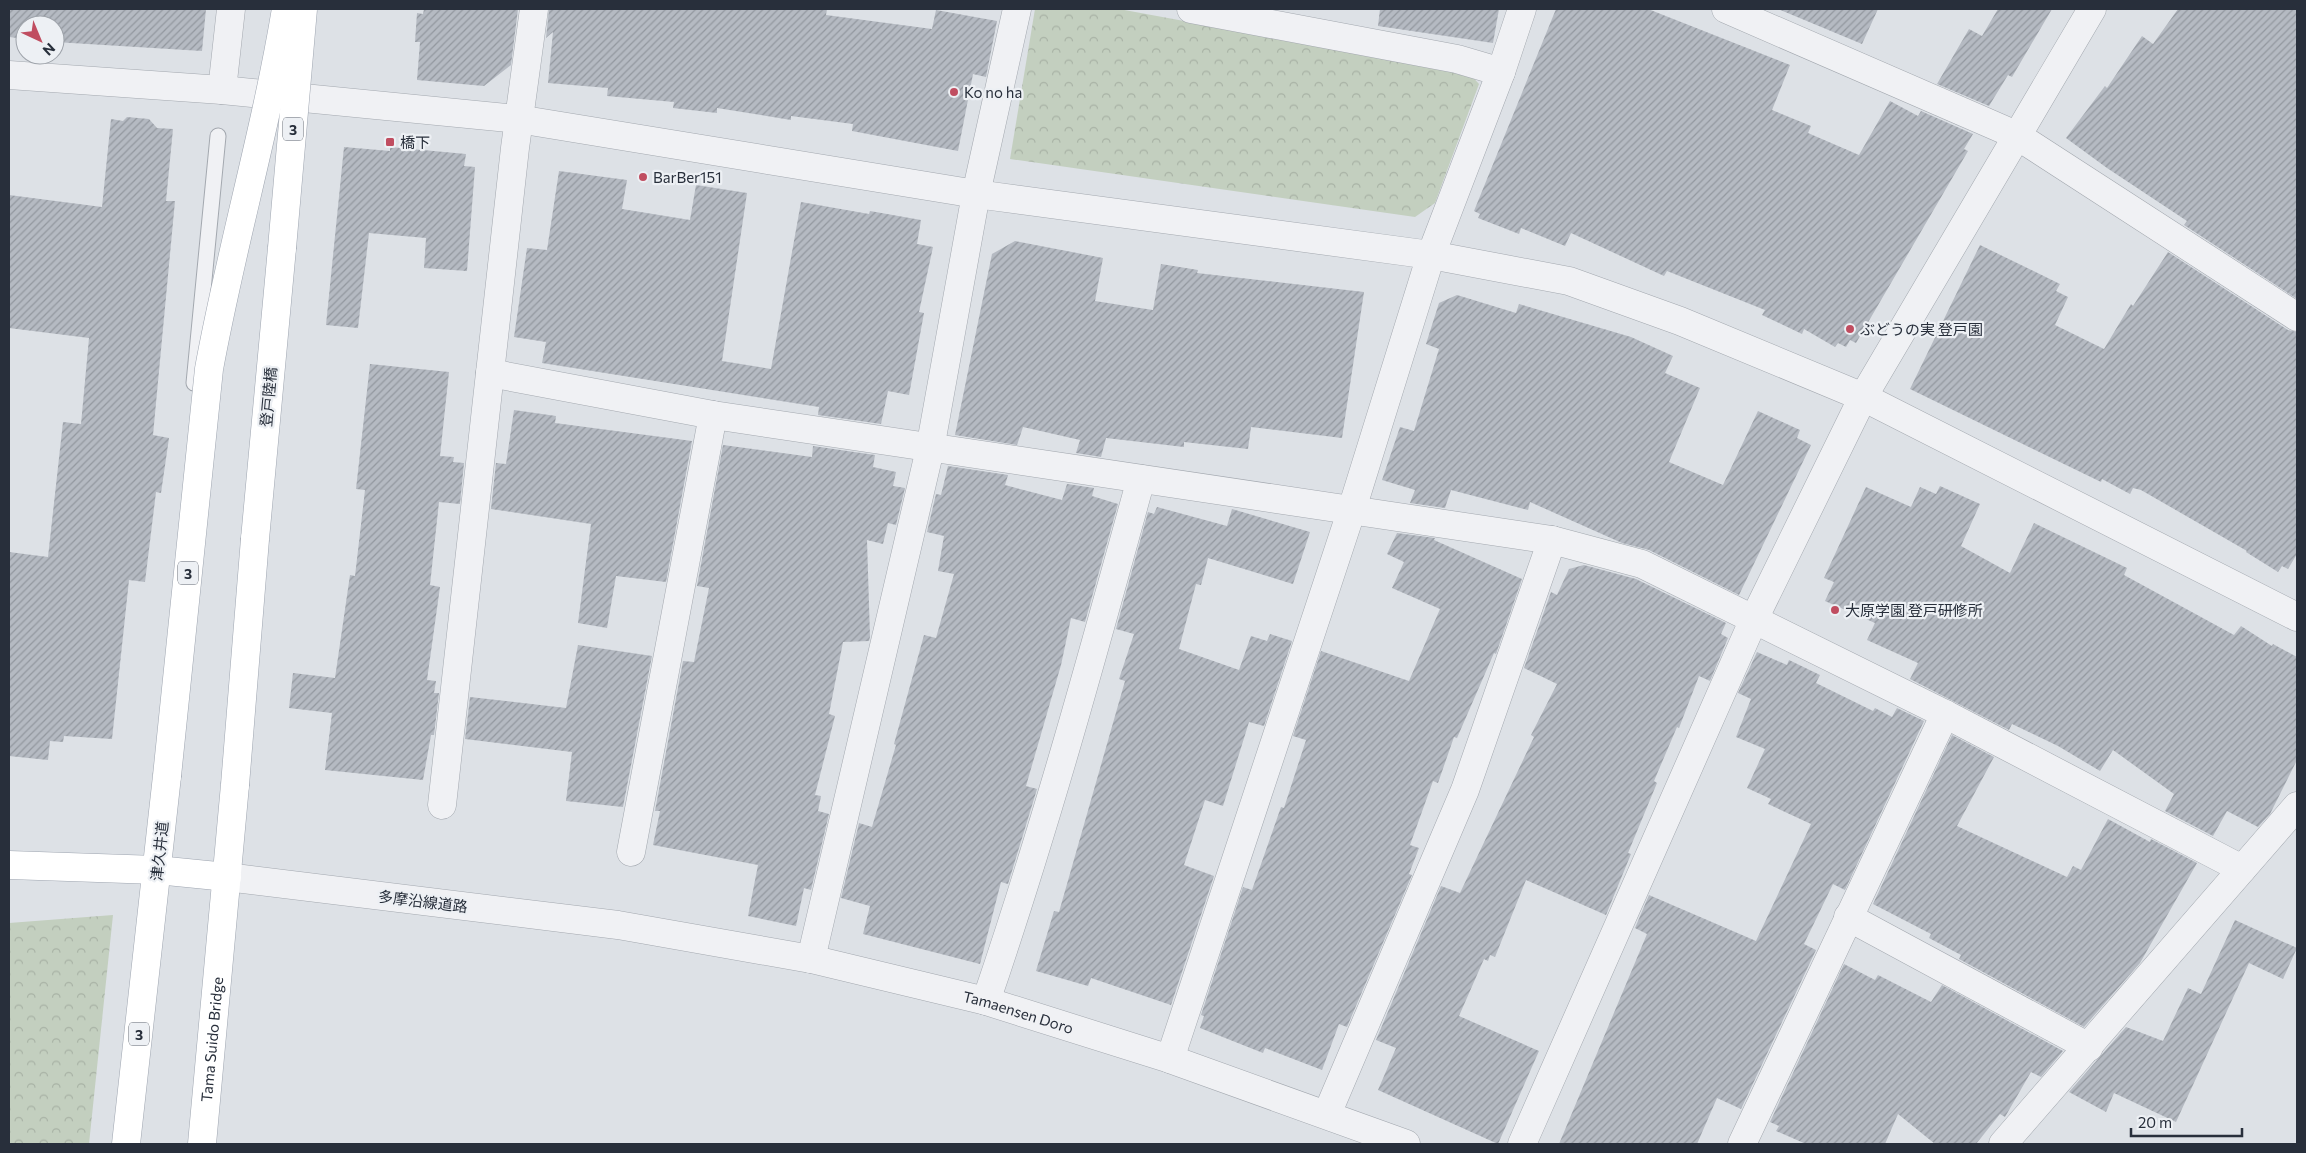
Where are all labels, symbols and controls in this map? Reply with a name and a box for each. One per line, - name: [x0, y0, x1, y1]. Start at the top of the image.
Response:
- north arrow: [15, 15, 65, 65]
- text: N: [40, 40, 59, 59]
- place label: Ko no ha: [964, 83, 1022, 101]
- marker: Ko no ha: [948, 86, 960, 98]
- road number: 3: [283, 118, 303, 140]
- place label: 橋下: [400, 133, 430, 151]
- marker: 橋下: [384, 136, 396, 148]
- place label: BarBer151: [653, 168, 722, 186]
- marker: BarBer151: [637, 171, 649, 183]
- place label: ぶどうの実 登戸園: [1860, 320, 1983, 338]
- marker: ぶどうの実 登戸園: [1844, 323, 1856, 335]
- street label: 登戸陸橋: [256, 366, 280, 428]
- road number: 3: [178, 562, 198, 584]
- place label: 大原学園 登戸研修所: [1845, 601, 1983, 619]
- marker: 大原学園 登戸研修所: [1829, 604, 1841, 616]
- street label: 津久井道: [147, 820, 171, 882]
- street label: 多摩沿線道路: [377, 887, 469, 915]
- street label: Tama Suido Bridge: [197, 976, 226, 1103]
- street label: Tamaensen Doro: [961, 987, 1076, 1037]
- road number: 3: [129, 1022, 149, 1046]
- scale bar: [2131, 1106, 2242, 1138]
- text: 20 m: [2138, 1113, 2172, 1131]

